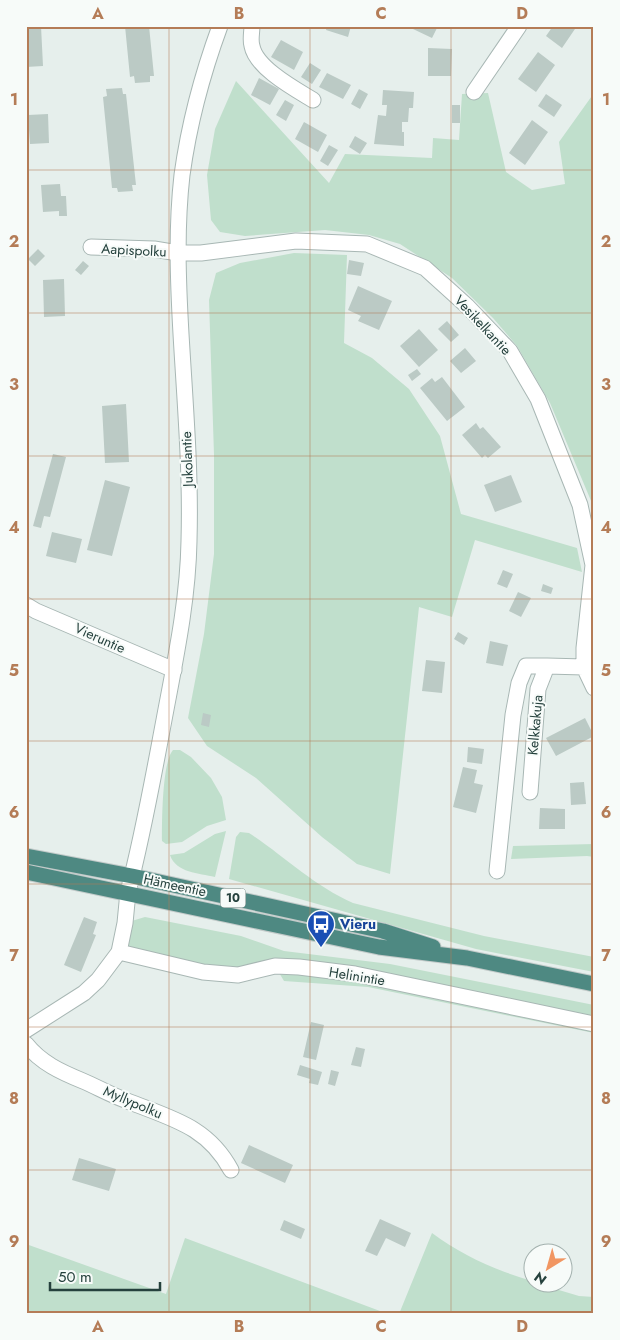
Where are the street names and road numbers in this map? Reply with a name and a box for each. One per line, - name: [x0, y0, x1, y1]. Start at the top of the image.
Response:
- street label: Aapispolku: [101, 238, 167, 262]
- street label: Vesikelkantie: [450, 291, 516, 359]
- street label: Jukolantie: [176, 431, 198, 489]
- street label: Vieruntie: [71, 618, 129, 658]
- street label: Kelkkakuja: [522, 694, 548, 756]
- street label: Hämeentie: [142, 869, 208, 901]
- road number: 10: [220, 888, 246, 908]
- street label: Helinintie: [327, 962, 387, 990]
- street label: Myllypolku: [100, 1081, 166, 1123]

